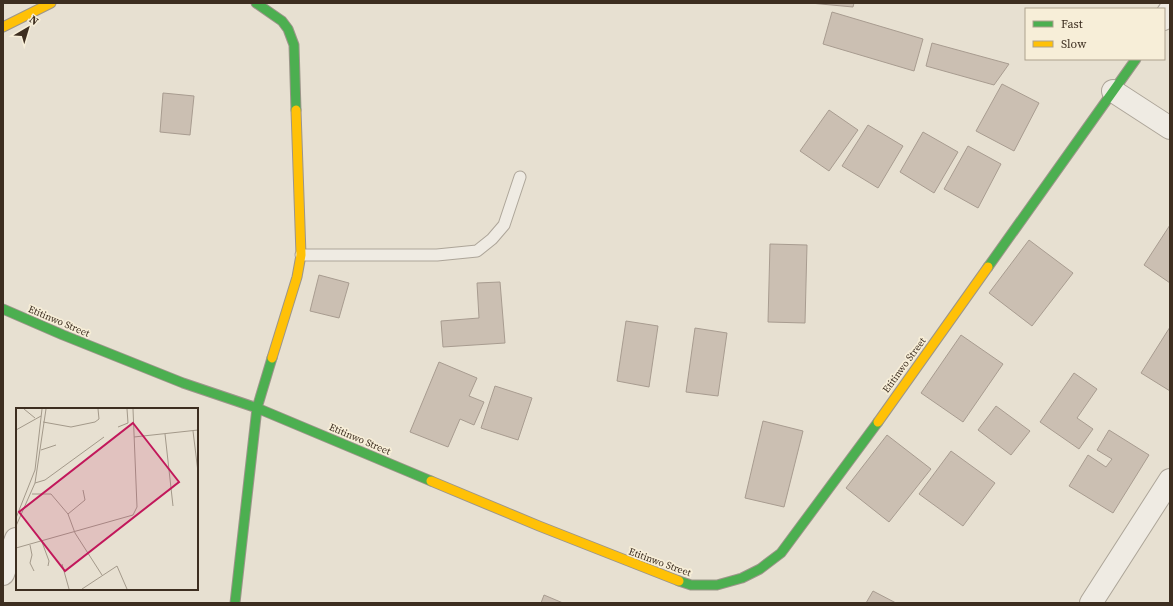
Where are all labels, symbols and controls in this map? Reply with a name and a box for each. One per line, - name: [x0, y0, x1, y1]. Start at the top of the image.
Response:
- north arrow: [8, 8, 48, 48]
- legend: [1025, 8, 1165, 60]
- text: N: [26, 12, 42, 29]
- text: Fast: [1061, 16, 1083, 32]
- text: Slow: [1061, 36, 1087, 52]
- street label: Etitinwo Street: [26, 302, 92, 340]
- street label: Etitinwo Street: [880, 334, 929, 395]
- inset map: [16, 408, 198, 590]
- street label: Etitinwo Street: [327, 420, 393, 458]
- street label: Etitinwo Street: [627, 545, 694, 580]

